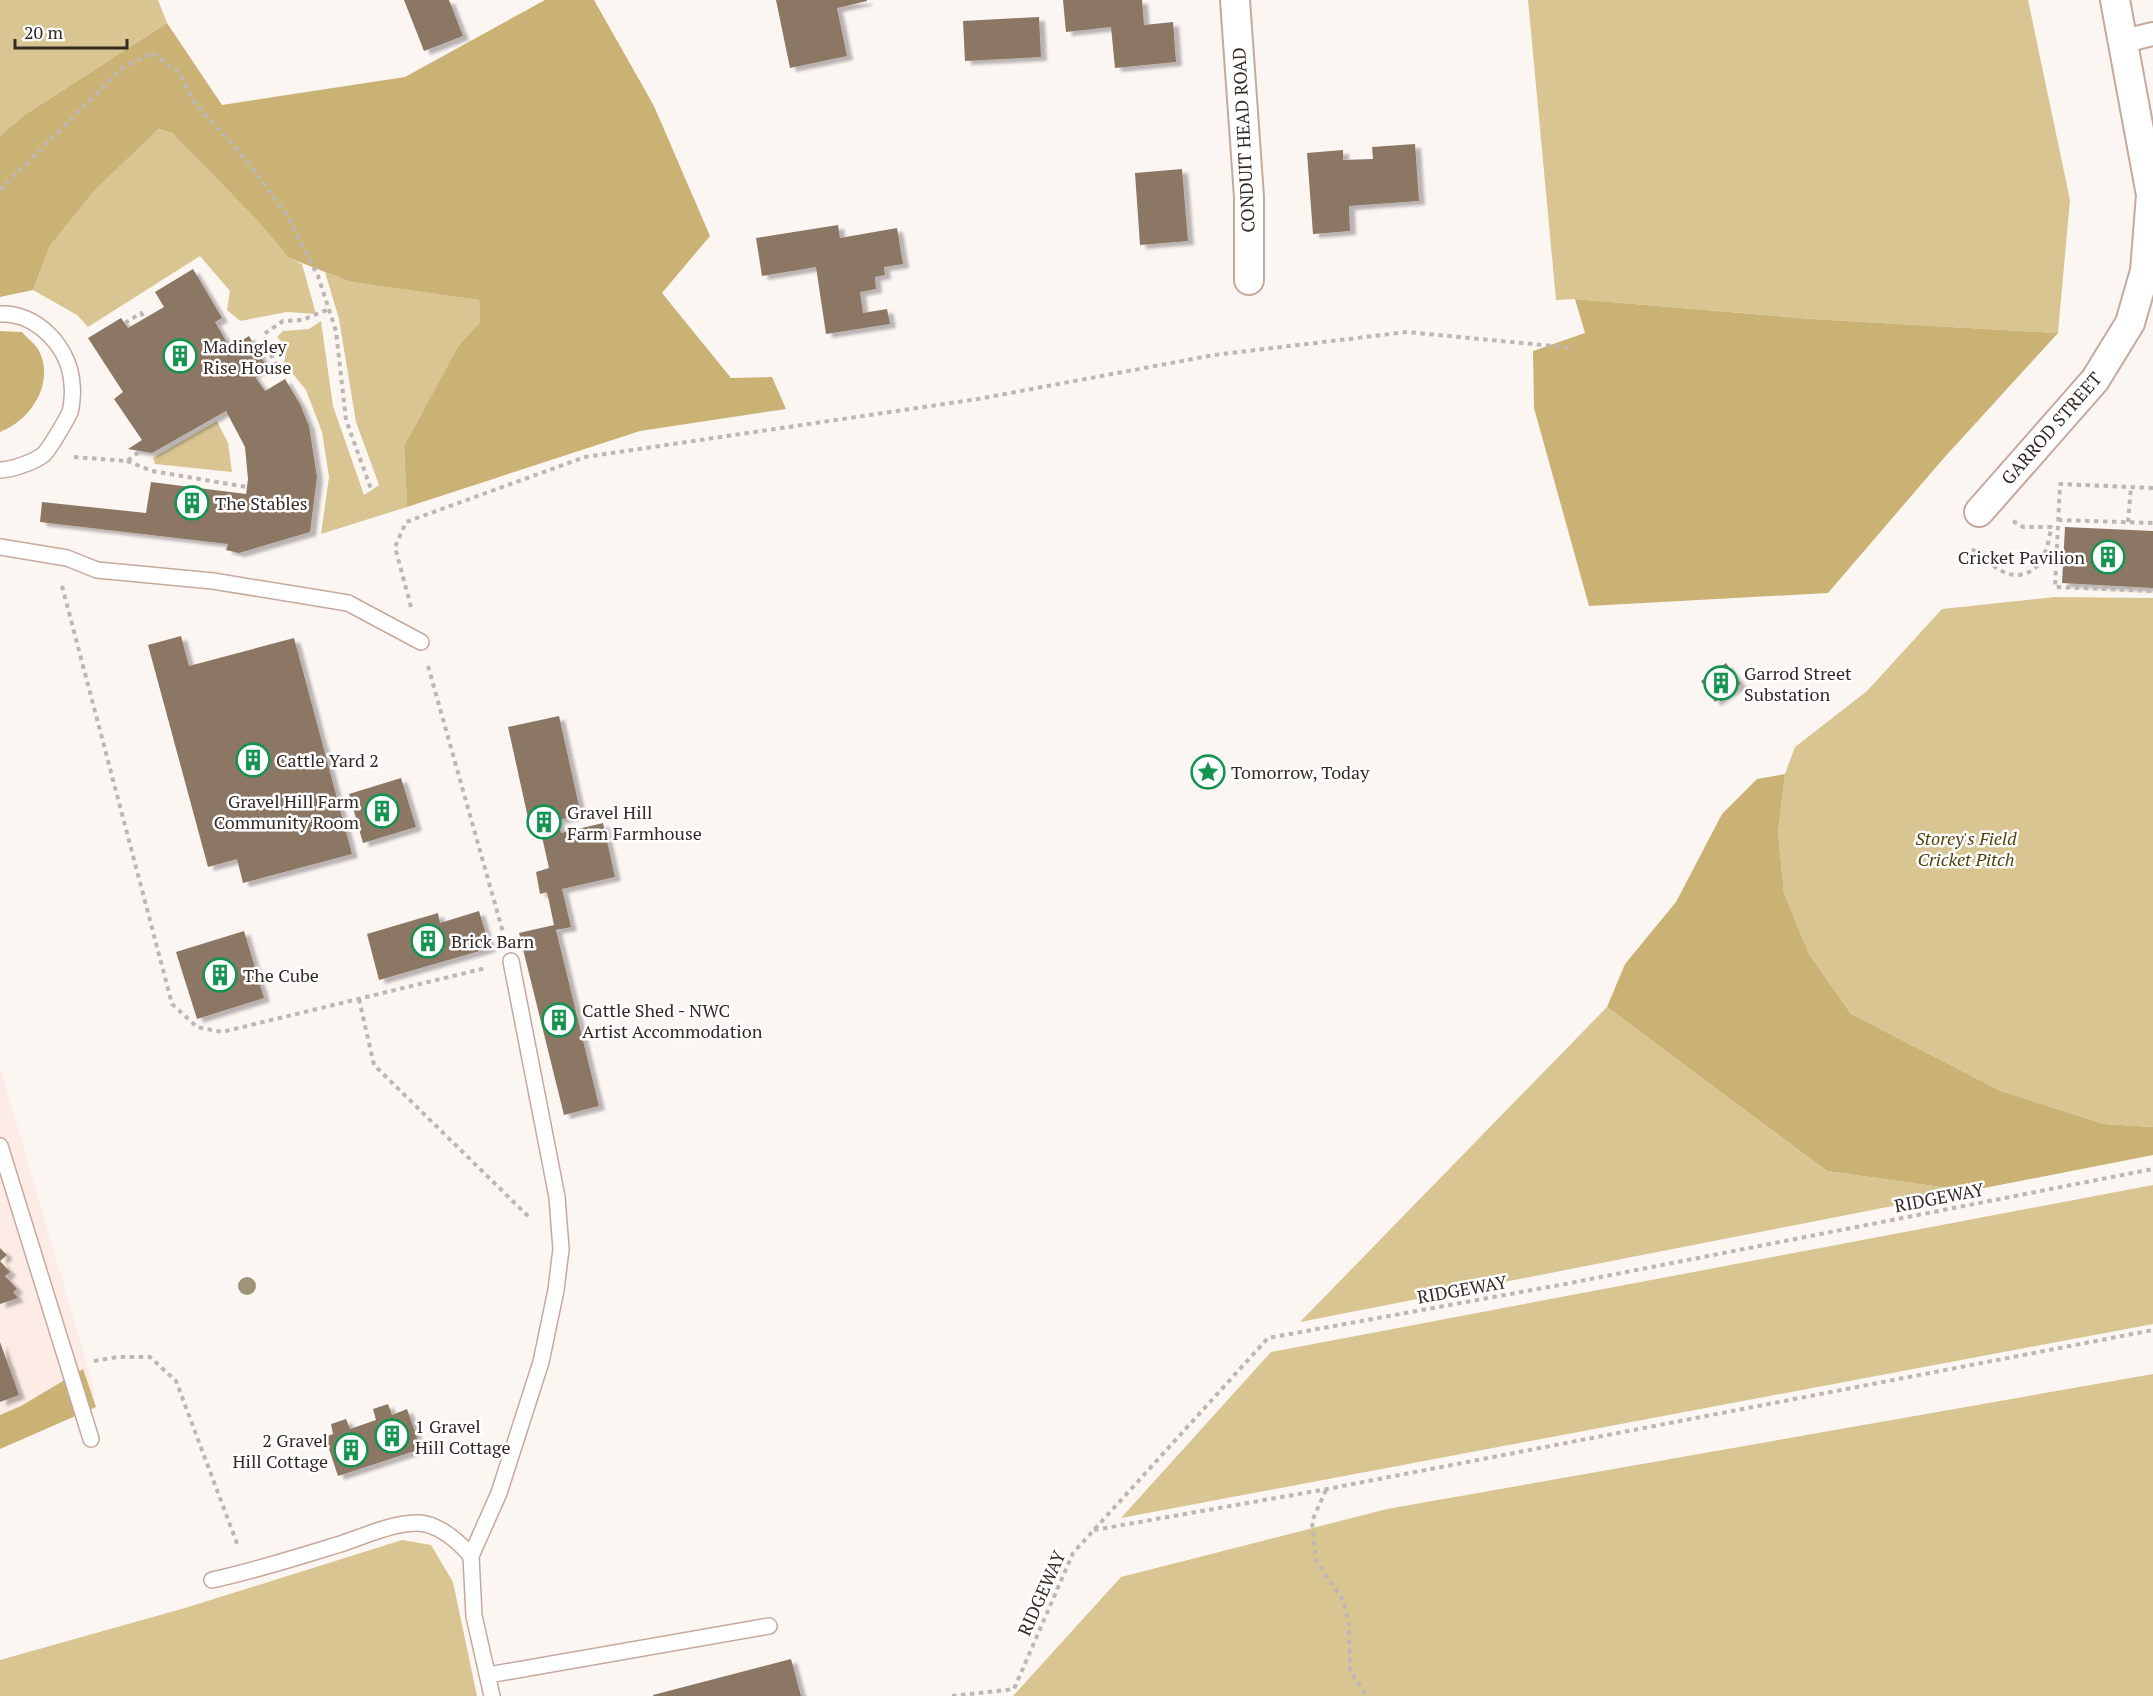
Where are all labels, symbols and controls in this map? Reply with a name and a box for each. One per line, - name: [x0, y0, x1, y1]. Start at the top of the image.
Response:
- scale bar: [15, 12, 128, 50]
- text: 20 m: [24, 20, 64, 44]
- street label: CONDUIT HEAD ROAD: [1226, 47, 1260, 233]
- place label: Madingley Rise House: [203, 334, 291, 379]
- building icon: Madingley Rise House: [162, 338, 198, 374]
- street label: GARROD STREET: [1995, 367, 2107, 489]
- building icon: The Stables: [174, 485, 210, 521]
- place label: The Stables: [215, 491, 308, 515]
- building icon: Cricket Pavilion: [2090, 539, 2126, 575]
- place label: Cricket Pavilion: [1958, 545, 2085, 569]
- place label: Garrod Street Substation: [1744, 661, 1852, 706]
- building icon: Garrod Street Substation: [1703, 665, 1739, 701]
- building icon: Cattle Yard 2: [235, 742, 271, 778]
- place label: Cattle Yard 2: [276, 748, 379, 772]
- place icon: Tomorrow, Today: [1190, 754, 1226, 790]
- place label: Tomorrow, Today: [1231, 760, 1370, 784]
- place label: Gravel Hill Farm Community Room: [214, 789, 359, 834]
- building icon: Gravel Hill Farm Community Room: [364, 793, 400, 829]
- place label: Gravel Hill Farm Farmhouse: [567, 800, 702, 845]
- building icon: Gravel Hill Farm Farmhouse: [526, 804, 562, 840]
- park label: Storey's Field Cricket Pitch: [1915, 826, 2017, 871]
- building icon: Brick Barn: [410, 923, 446, 959]
- place label: Brick Barn: [451, 929, 535, 953]
- building icon: The Cube: [202, 957, 238, 993]
- place label: The Cube: [243, 963, 319, 987]
- place label: Cattle Shed - NWC Artist Accommodation: [582, 998, 763, 1043]
- building icon: Cattle Shed - NWC Artist Accommodation: [541, 1002, 577, 1038]
- street label: RIDGEWAY: [1892, 1176, 1986, 1217]
- street label: RIDGEWAY: [1415, 1269, 1509, 1309]
- place label: 1 Gravel Hill Cottage: [415, 1414, 511, 1459]
- building icon: 1 Gravel Hill Cottage: [374, 1418, 410, 1454]
- place label: 2 Gravel Hill Cottage: [232, 1428, 328, 1473]
- building icon: 2 Gravel Hill Cottage: [333, 1432, 369, 1468]
- street label: RIDGEWAY: [1012, 1546, 1071, 1639]

